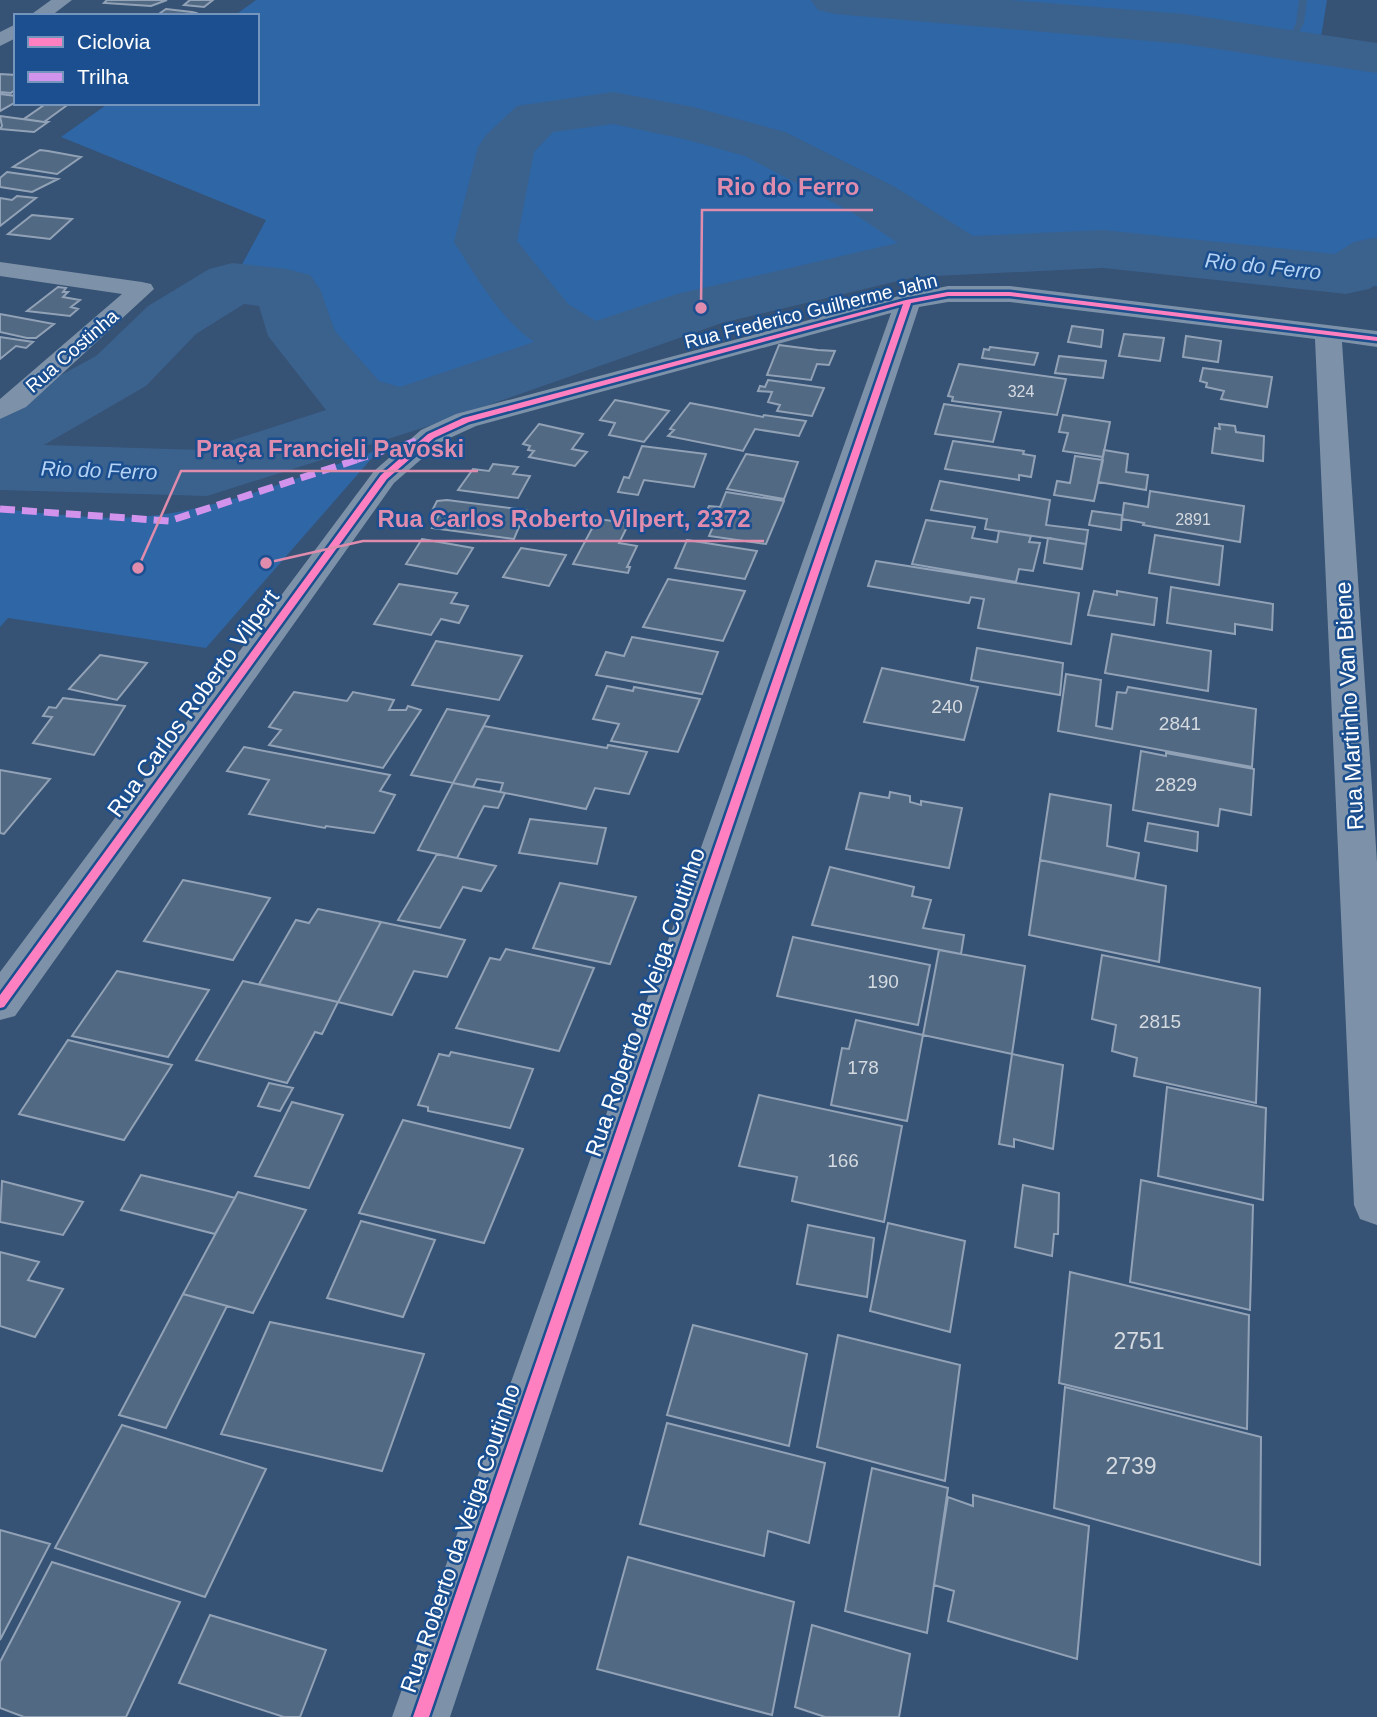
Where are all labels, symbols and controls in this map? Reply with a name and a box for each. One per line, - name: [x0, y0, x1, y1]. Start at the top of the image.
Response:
- legend: [14, 14, 259, 105]
- text: Ciclovia: [77, 30, 151, 53]
- text: Trilha: [77, 65, 129, 88]
- callout: Rio do Ferro: [702, 165, 873, 210]
- text: Rio do Ferro: [717, 173, 859, 200]
- water label: Rio do Ferro: [1204, 248, 1323, 284]
- street label: Rua Frederico Guilherme Jahn: [682, 269, 940, 353]
- street label: Rua Costinha: [22, 305, 123, 397]
- house number: 324: [1008, 383, 1034, 400]
- callout: Praça Francieli Pavoski: [181, 426, 478, 471]
- text: Praça Francieli Pavoski: [196, 435, 464, 462]
- water label: Rio do Ferro: [40, 456, 158, 484]
- callout: Rua Carlos Roberto Vilpert, 2372: [363, 496, 764, 541]
- text: Rua Carlos Roberto Vilpert, 2372: [377, 505, 751, 532]
- house number: 2891: [1175, 511, 1211, 528]
- street label: Rua Martinho Van Biene: [1330, 581, 1368, 831]
- street label: Rua Carlos Roberto Vilpert: [102, 584, 285, 822]
- house number: 240: [931, 696, 963, 717]
- house number: 2841: [1159, 713, 1201, 734]
- house number: 2829: [1155, 774, 1197, 795]
- street label: Rua Roberto da Veiga Coutinho: [580, 844, 710, 1160]
- house number: 190: [867, 971, 899, 992]
- house number: 2815: [1139, 1011, 1181, 1032]
- house number: 178: [847, 1057, 879, 1078]
- house number: 166: [827, 1150, 859, 1171]
- house number: 2751: [1113, 1328, 1165, 1354]
- street label: Rua Roberto da Veiga Coutinho: [395, 1380, 525, 1696]
- house number: 2739: [1105, 1453, 1157, 1479]

